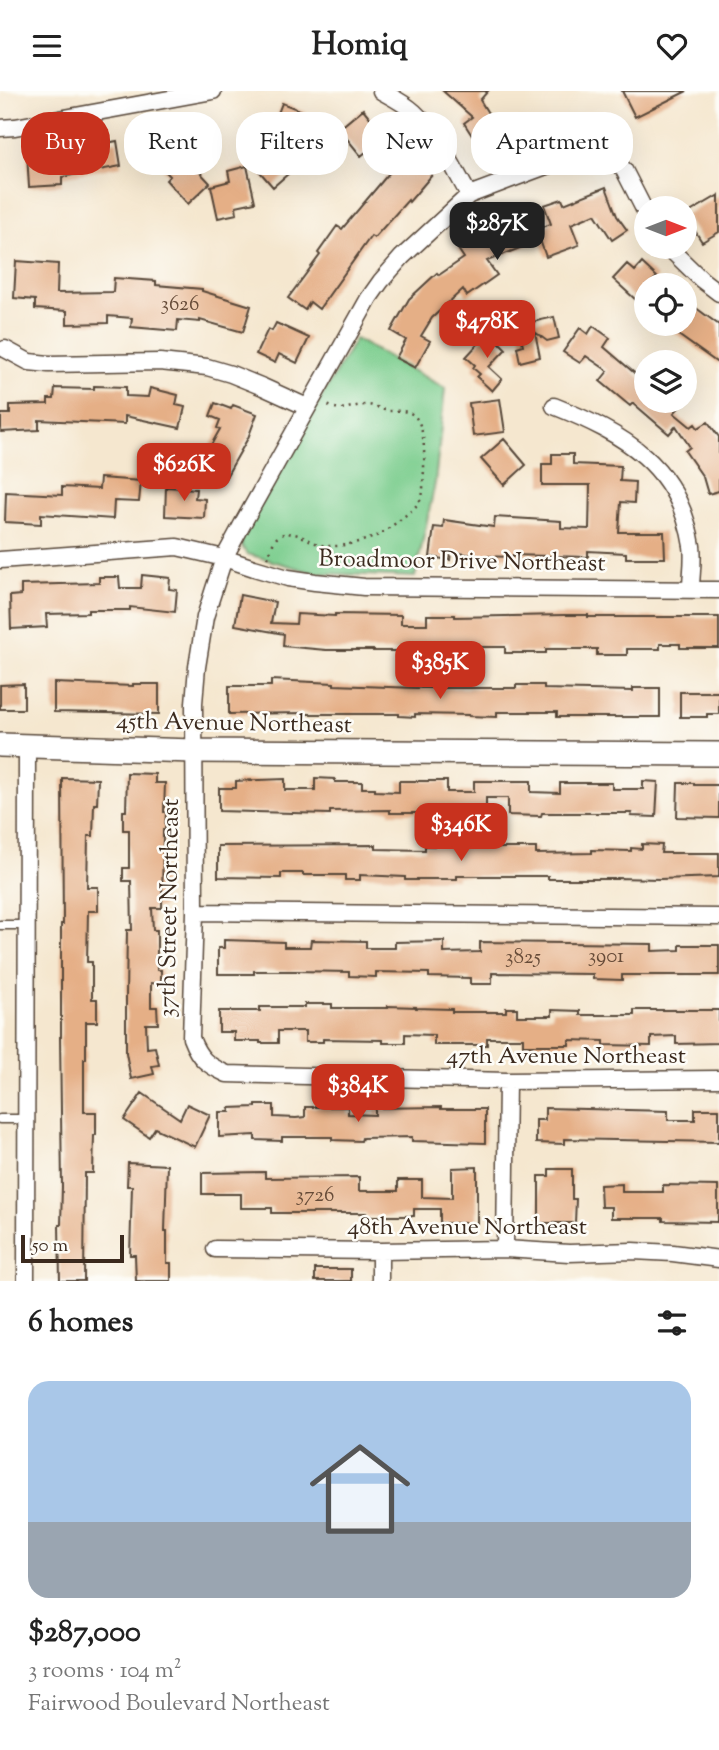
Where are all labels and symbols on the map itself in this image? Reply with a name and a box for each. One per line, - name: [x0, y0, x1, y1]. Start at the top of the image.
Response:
- north arrow: [634, 196, 696, 259]
- pin: $287K: [448, 202, 546, 262]
- house number: 3626: [161, 290, 199, 320]
- pin: $478K: [438, 301, 536, 360]
- pin: $626K: [135, 443, 233, 503]
- street label: Broadmoor Drive Northeast: [318, 542, 606, 582]
- pin: $385K: [391, 641, 489, 701]
- street label: 45th Avenue Northeast: [116, 705, 352, 743]
- street label: 37th Street Northeast: [151, 798, 189, 1018]
- pin: $346K: [412, 803, 510, 863]
- house number: 3901: [588, 942, 624, 972]
- house number: 3825: [505, 943, 541, 973]
- street label: 47th Avenue Northeast: [446, 1040, 686, 1074]
- pin: $384K: [309, 1065, 407, 1124]
- house number: 3726: [295, 1181, 335, 1211]
- street label: 48th Avenue Northeast: [347, 1211, 587, 1245]
- scale bar: [21, 1232, 124, 1264]

